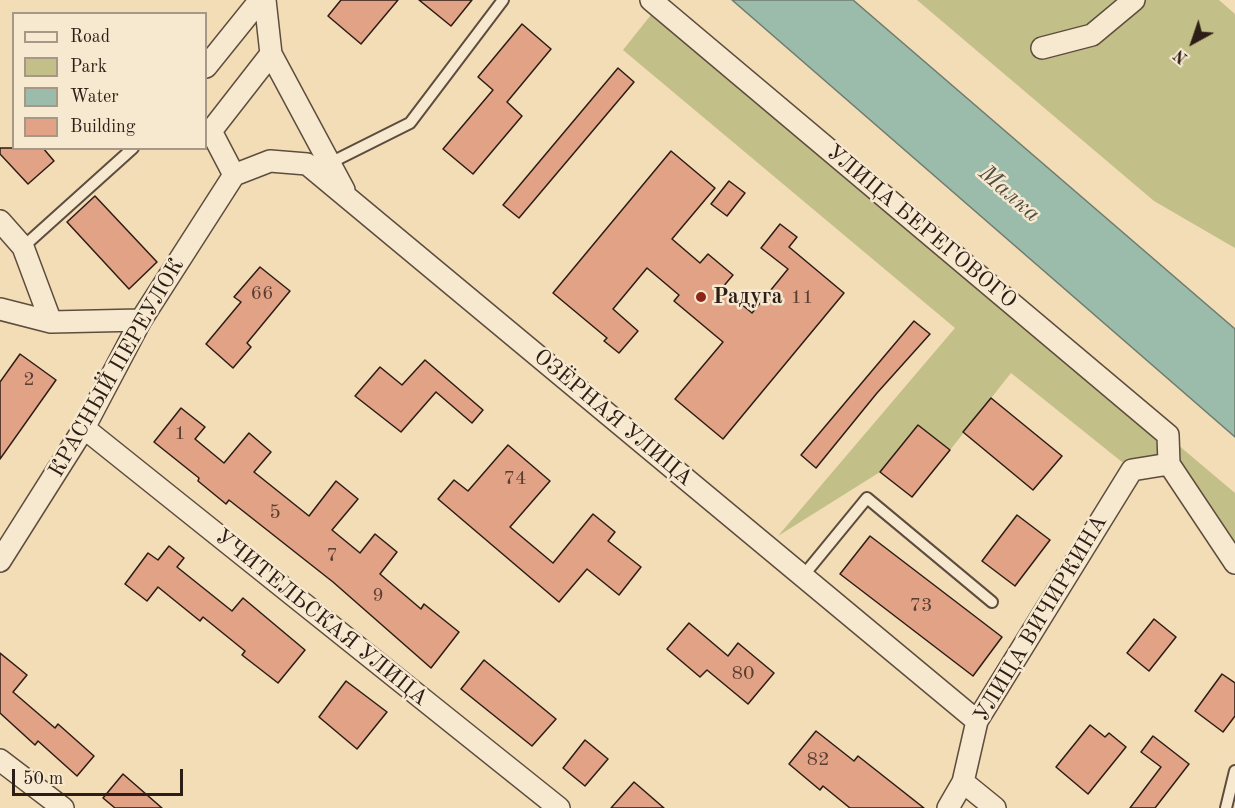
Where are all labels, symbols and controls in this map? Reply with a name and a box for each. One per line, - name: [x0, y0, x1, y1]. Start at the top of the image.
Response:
- legend: [12, 12, 207, 150]
- north arrow: [1163, 12, 1223, 72]
- text: Road: [70, 28, 110, 46]
- text: N: [1172, 46, 1191, 66]
- text: Park: [70, 58, 107, 76]
- text: Water: [70, 88, 119, 106]
- text: Building: [70, 118, 135, 136]
- street label: УЛИЦА БЕРЕГОВОГО: [820, 140, 1022, 314]
- water label: Малка: [972, 159, 1046, 229]
- street label: КРАСНЫЙ ПЕРЕУЛОК: [43, 254, 191, 482]
- house number: 66: [250, 282, 274, 306]
- place label: Радуга: [713, 284, 783, 310]
- house number: 11: [790, 286, 814, 310]
- marker: Радуга: [694, 290, 708, 304]
- street label: ОЗЁРНАЯ УЛИЦА: [528, 344, 698, 492]
- house number: 2: [23, 368, 35, 392]
- house number: 1: [174, 422, 186, 446]
- house number: 74: [503, 467, 527, 491]
- house number: 5: [269, 501, 281, 525]
- street label: УЛИЦА ВИЧИРКИНА: [969, 511, 1113, 727]
- street label: УЧИТЕЛЬСКАЯ УЛИЦА: [209, 524, 433, 712]
- house number: 7: [326, 544, 338, 568]
- house number: 9: [372, 584, 384, 608]
- house number: 73: [909, 594, 933, 618]
- house number: 80: [731, 662, 755, 686]
- house number: 82: [806, 748, 830, 772]
- scale bar: [15, 757, 186, 795]
- text: 50 m: [23, 770, 63, 788]

